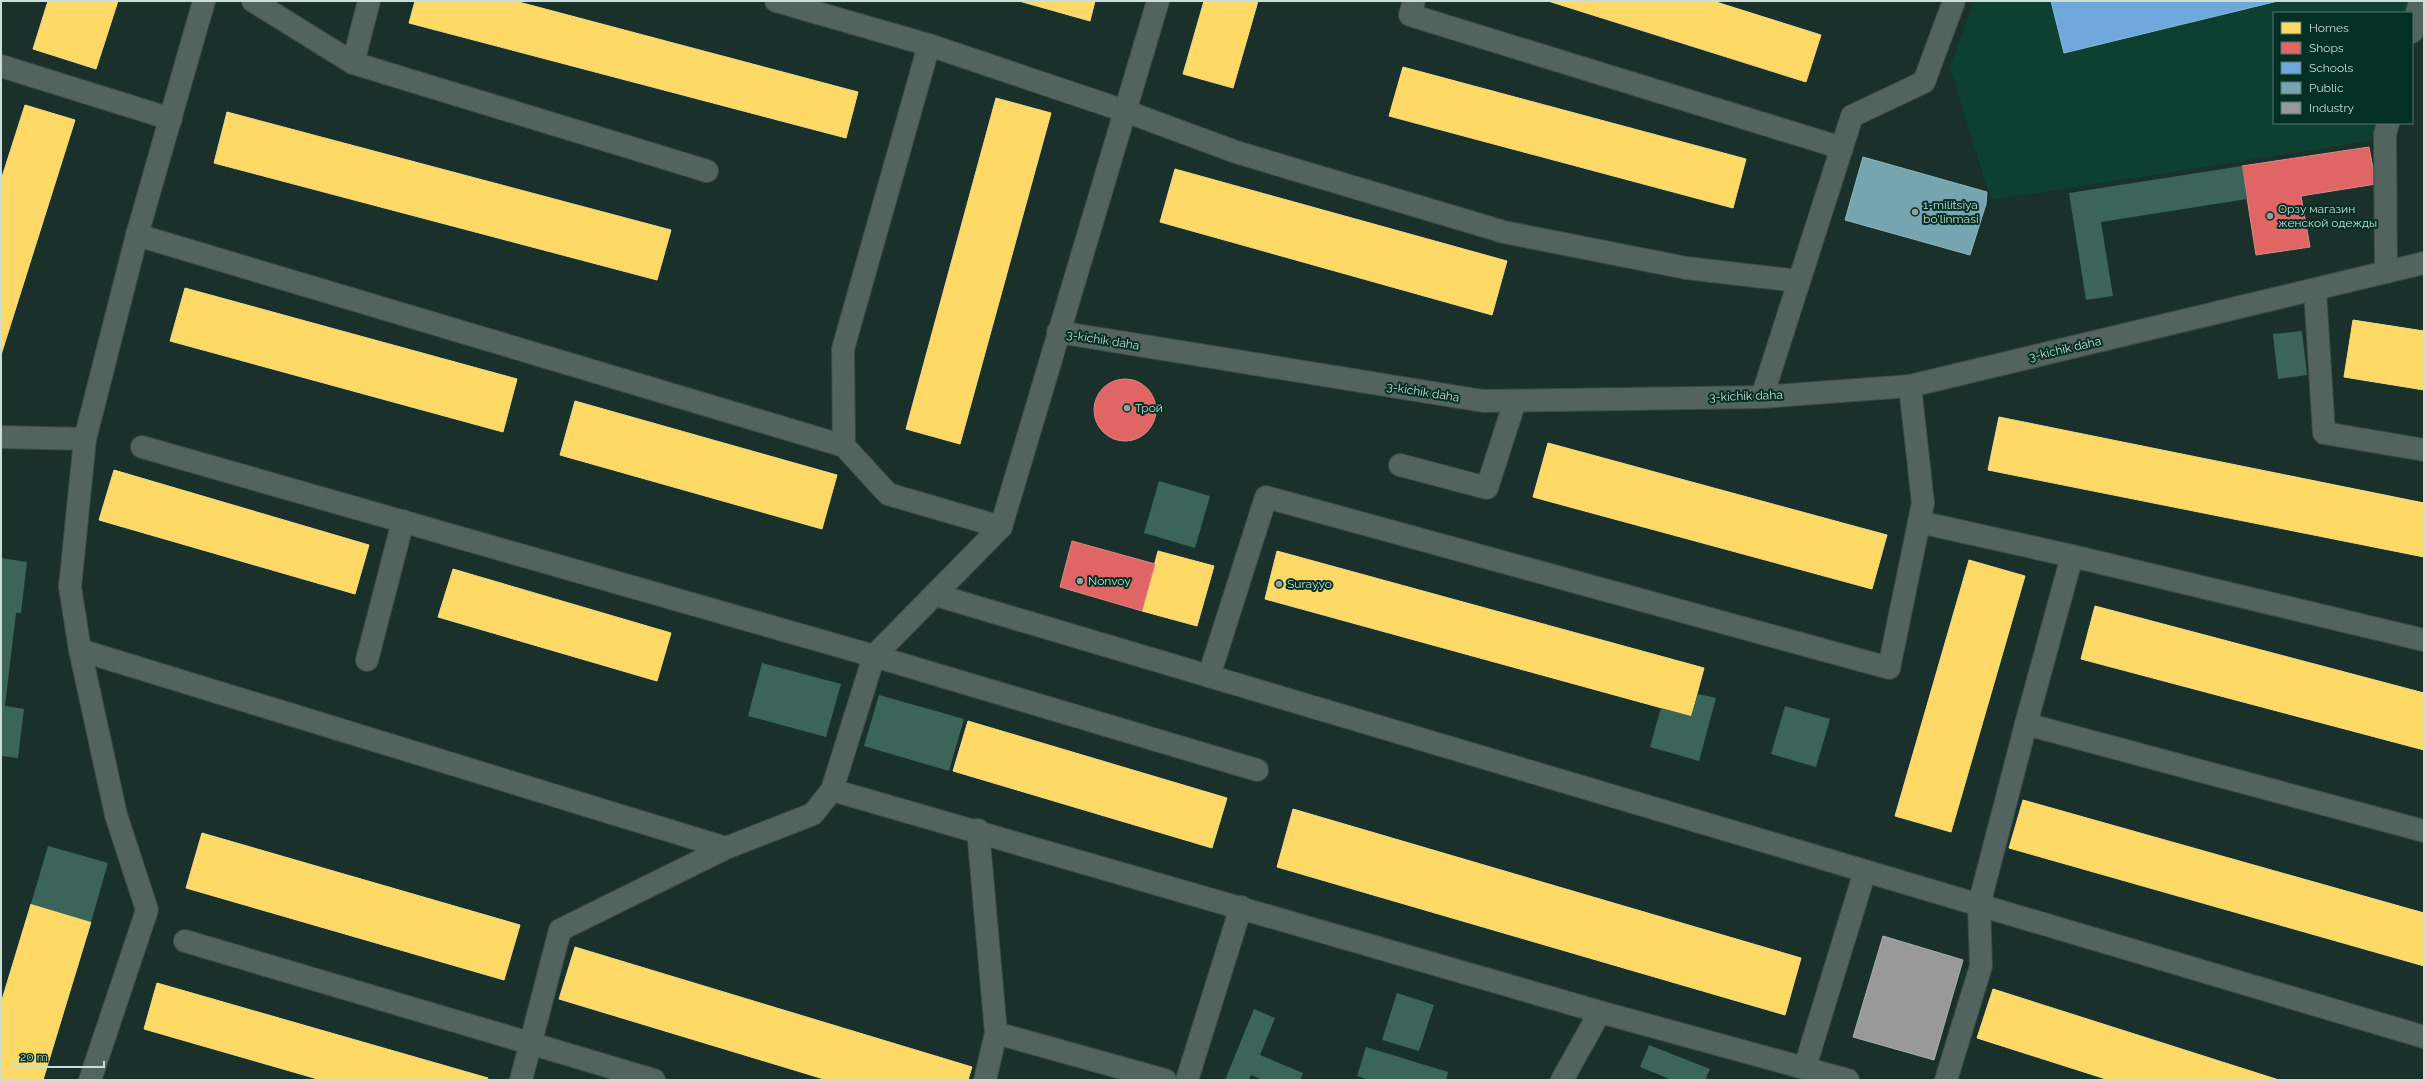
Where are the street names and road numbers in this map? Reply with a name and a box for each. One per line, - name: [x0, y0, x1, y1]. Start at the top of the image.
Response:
- street label: 3-kichik daha: [1066, 327, 1140, 353]
- street label: 3-kichik daha: [2028, 334, 2102, 364]
- street label: 3-kichik daha: [1386, 379, 1460, 405]
- street label: 3-kichik daha: [1709, 388, 1783, 404]

